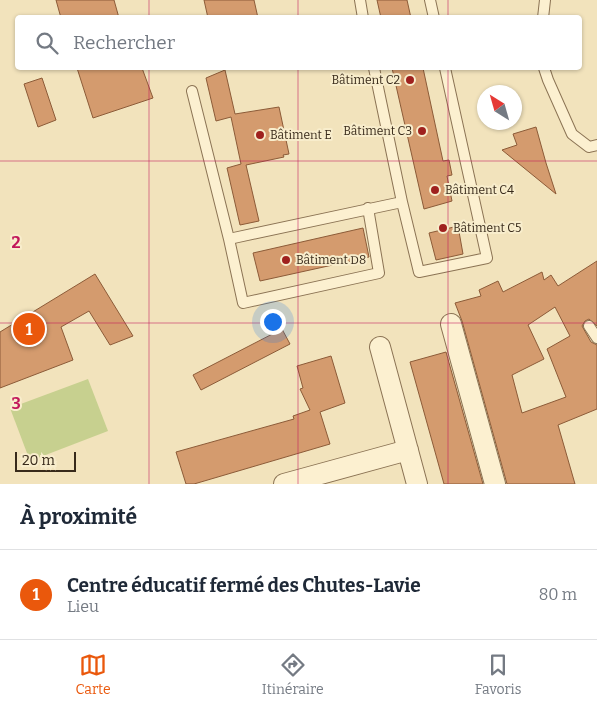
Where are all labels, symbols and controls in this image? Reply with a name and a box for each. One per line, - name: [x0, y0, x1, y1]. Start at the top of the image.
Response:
- search box: [15, 15, 582, 70]
- icon: search: [33, 29, 61, 57]
- text: Rechercher: [73, 31, 175, 54]
- place label: Bâtiment C2: [332, 73, 400, 87]
- marker: Bâtiment C2: [404, 74, 416, 86]
- north arrow: [477, 85, 522, 130]
- place label: Bâtiment C3: [343, 124, 412, 138]
- marker: Bâtiment C3: [416, 125, 428, 137]
- place label: Bâtiment E: [270, 128, 332, 142]
- marker: Bâtiment E: [254, 129, 266, 141]
- place label: Bâtiment C4: [445, 183, 514, 197]
- marker: Bâtiment C4: [429, 184, 441, 196]
- place label: Bâtiment C5: [453, 221, 521, 235]
- marker: Bâtiment C5: [437, 222, 449, 234]
- text: 2: [11, 233, 21, 252]
- place label: Bâtiment D8: [296, 253, 366, 267]
- marker: Bâtiment D8: [280, 254, 292, 266]
- your location: [260, 309, 286, 335]
- pin: 1: [13, 310, 45, 348]
- text: 3: [11, 394, 21, 413]
- scale bar: [15, 449, 76, 472]
- text: 20 m: [22, 452, 55, 469]
- text: À proximité: [20, 504, 137, 530]
- text: Centre éducatif fermé des Chutes-Lavie: [67, 574, 421, 597]
- text: 1: [33, 585, 39, 604]
- text: 80 m: [539, 585, 577, 604]
- text: Lieu: [67, 597, 99, 616]
- tab: Carte: [76, 651, 111, 698]
- tab: Itinéraire: [262, 651, 324, 698]
- tab: Favoris: [475, 651, 521, 698]

